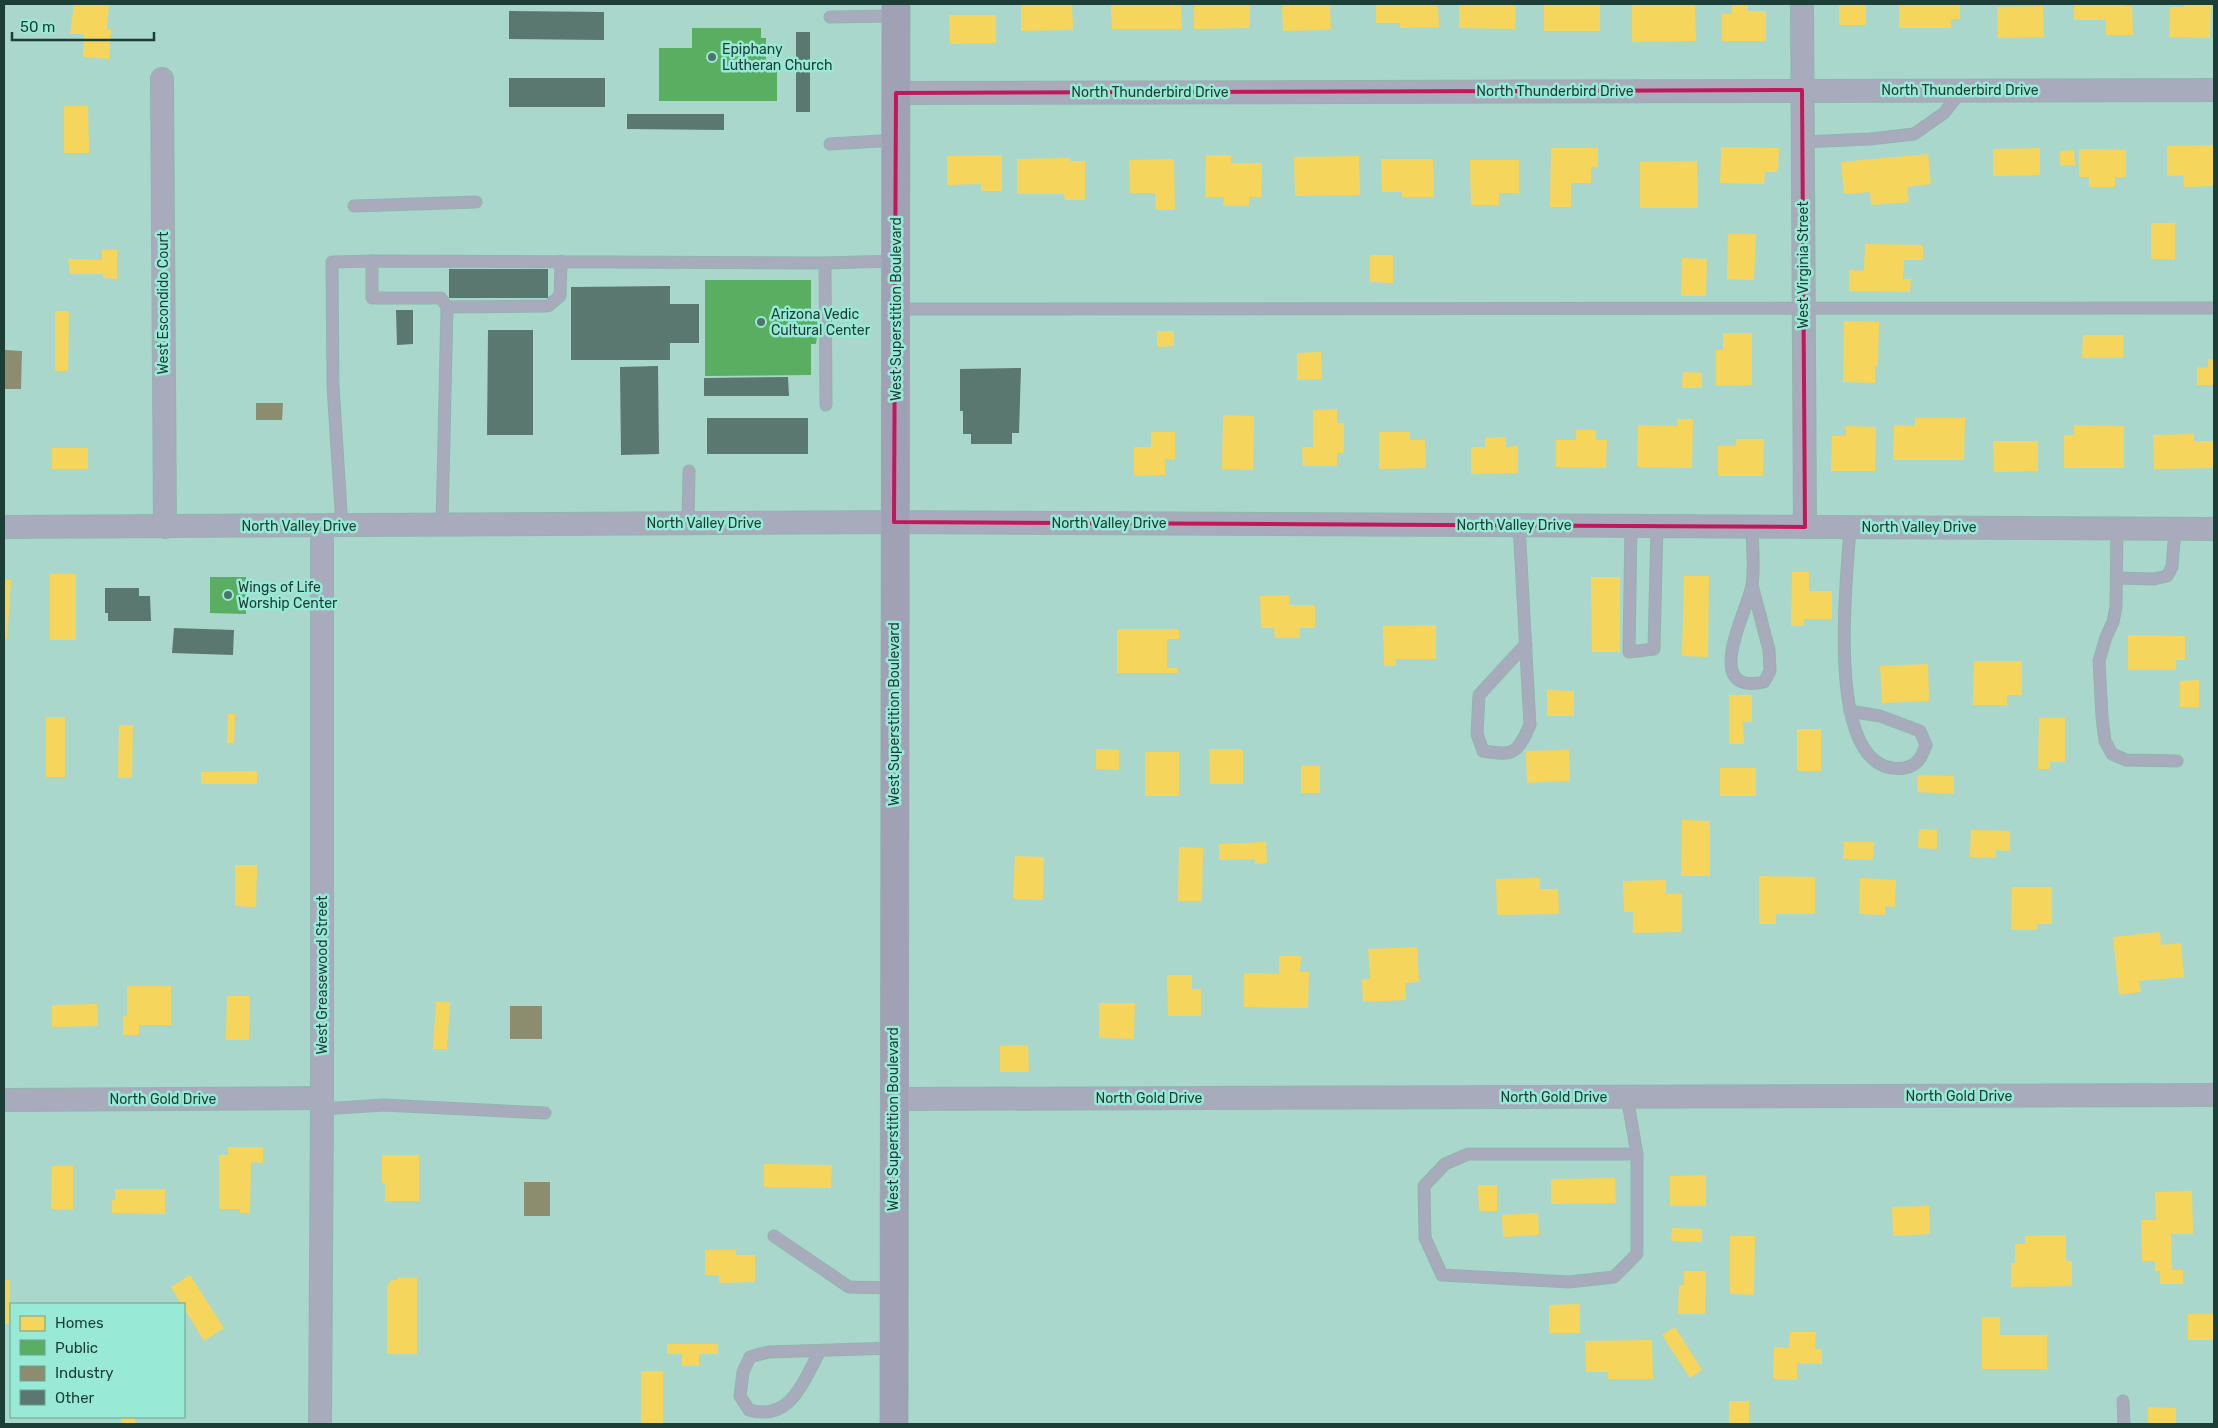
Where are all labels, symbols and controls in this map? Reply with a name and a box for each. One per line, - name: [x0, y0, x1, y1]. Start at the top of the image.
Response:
- scale bar: [12, 10, 155, 42]
- text: 50 m: [20, 18, 55, 36]
- place label: Epiphany Lutheran Church: [722, 41, 833, 74]
- marker: Epiphany Lutheran Church: [706, 51, 718, 63]
- street label: North Thunderbird Drive: [1881, 82, 2039, 99]
- street label: North Thunderbird Drive: [1476, 83, 1634, 100]
- street label: North Thunderbird Drive: [1071, 84, 1229, 101]
- street label: West Virginia Street: [1795, 201, 1812, 329]
- street label: West Superstition Boulevard: [888, 217, 905, 401]
- street label: West Escondido Court: [155, 231, 172, 374]
- place label: Arizona Vedic Cultural Center: [771, 306, 871, 339]
- marker: Arizona Vedic Cultural Center: [755, 316, 767, 328]
- street label: North Valley Drive: [646, 515, 762, 532]
- street label: North Valley Drive: [1051, 515, 1167, 532]
- street label: North Valley Drive: [1456, 517, 1572, 534]
- street label: North Valley Drive: [241, 518, 357, 535]
- street label: North Valley Drive: [1861, 519, 1977, 536]
- place label: Wings of Life Worship Center: [238, 579, 338, 612]
- marker: Wings of Life Worship Center: [222, 589, 234, 601]
- street label: West Superstition Boulevard: [886, 622, 903, 806]
- street label: West Greasewood Street: [314, 895, 331, 1055]
- street label: West Superstition Boulevard: [885, 1027, 902, 1211]
- street label: North Gold Drive: [1906, 1088, 2013, 1105]
- street label: North Gold Drive: [1501, 1089, 1608, 1106]
- street label: North Gold Drive: [1096, 1090, 1203, 1107]
- street label: North Gold Drive: [110, 1091, 217, 1108]
- legend: [10, 1303, 185, 1418]
- text: Homes: [55, 1314, 104, 1332]
- text: Public: [55, 1339, 98, 1357]
- text: Industry: [55, 1364, 114, 1382]
- text: Other: [55, 1389, 95, 1407]

